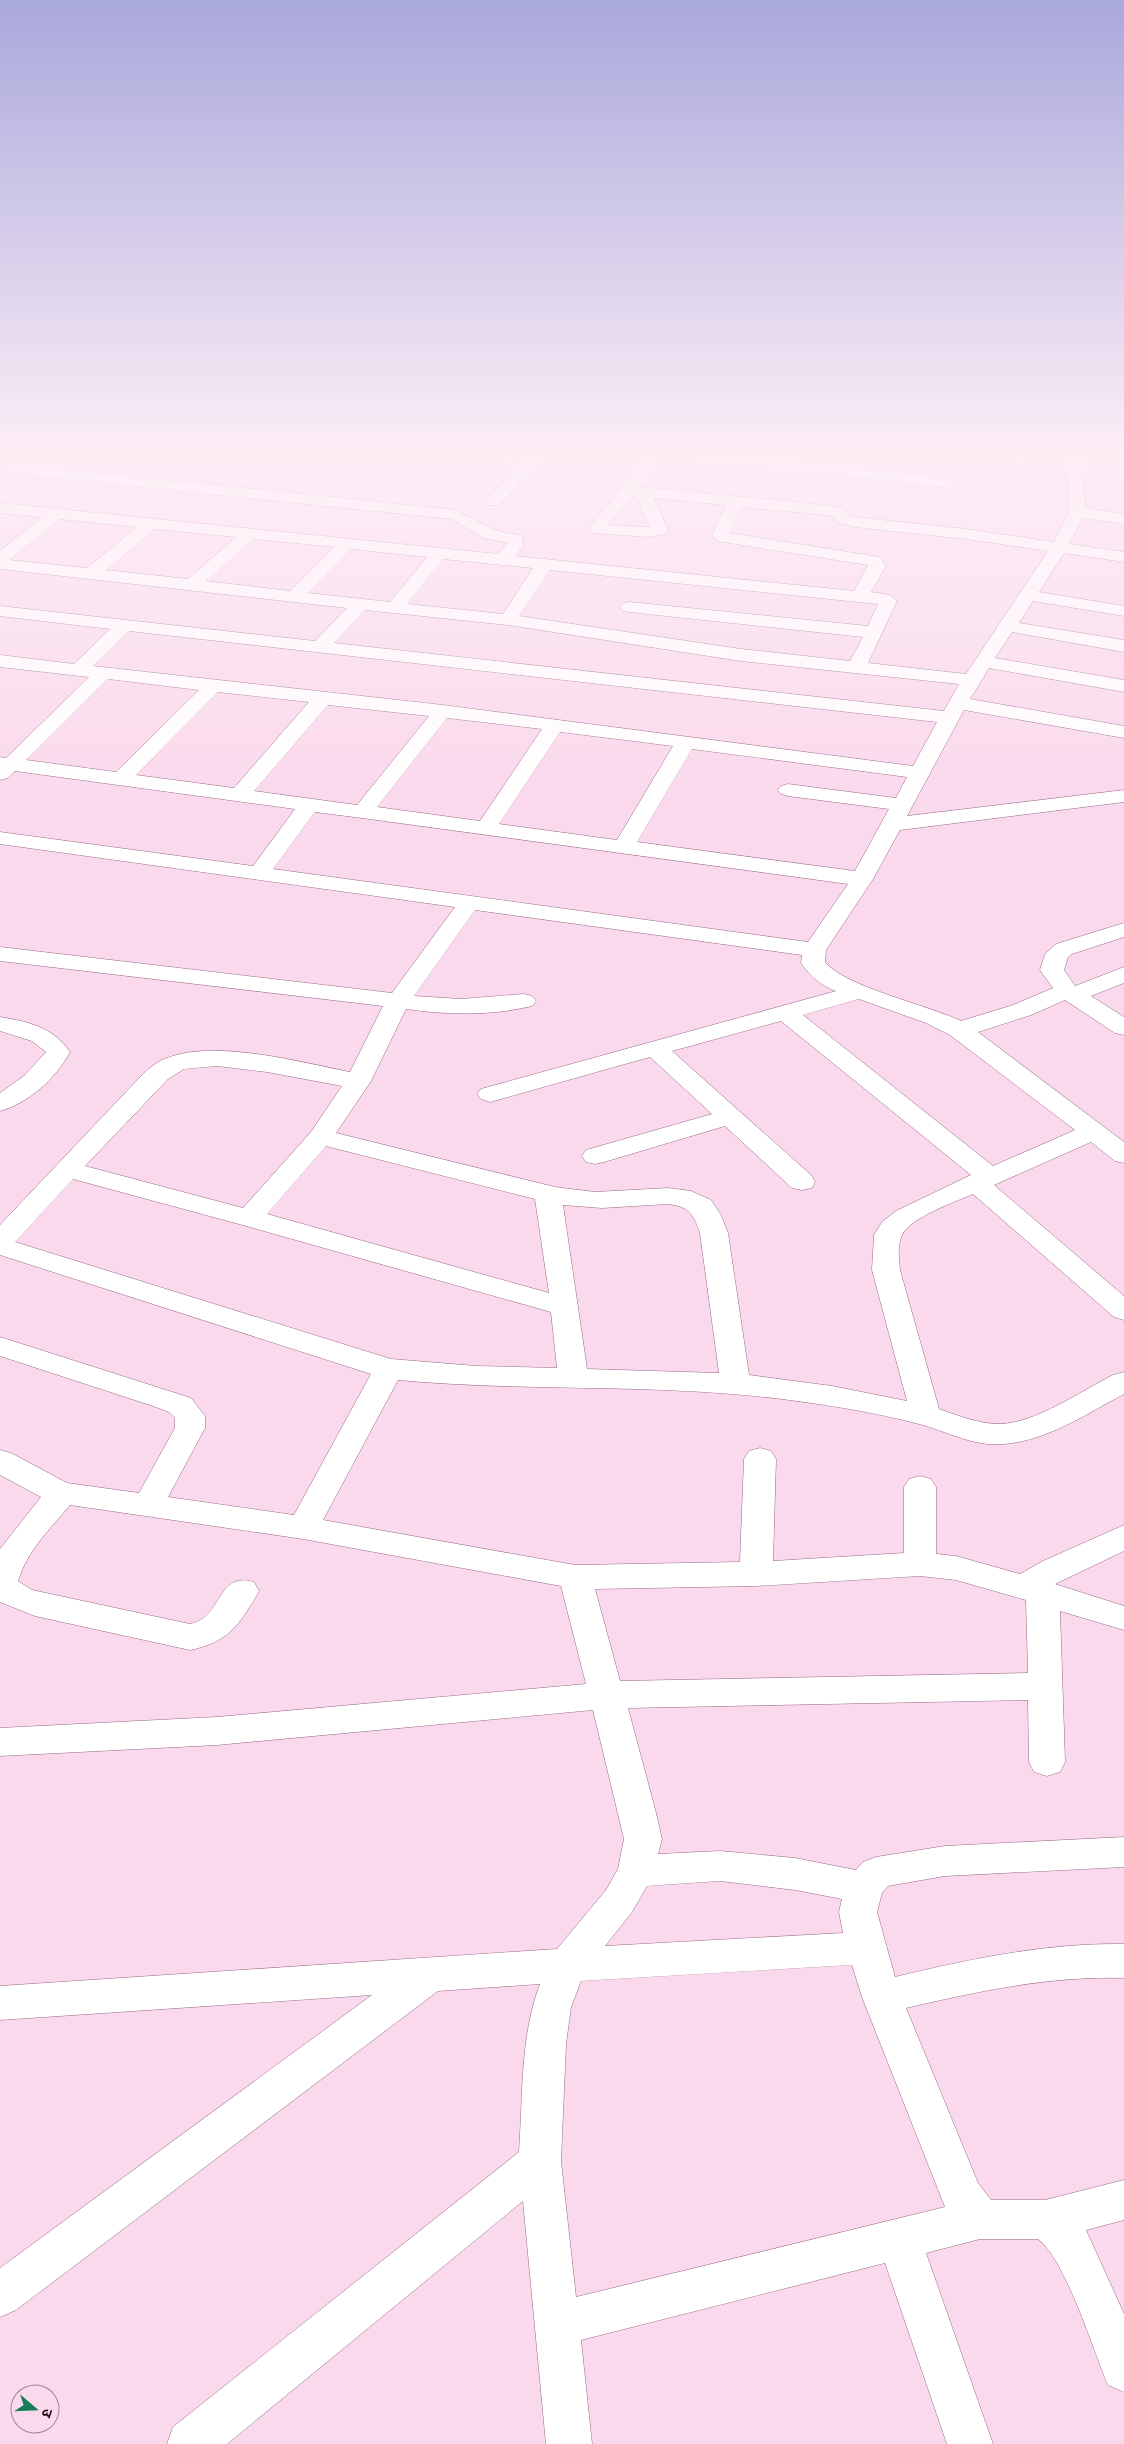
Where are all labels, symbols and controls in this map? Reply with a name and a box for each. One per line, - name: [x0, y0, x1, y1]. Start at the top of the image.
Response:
- north arrow: [10, 2384, 60, 2434]
- text: उ: [38, 2407, 56, 2420]

